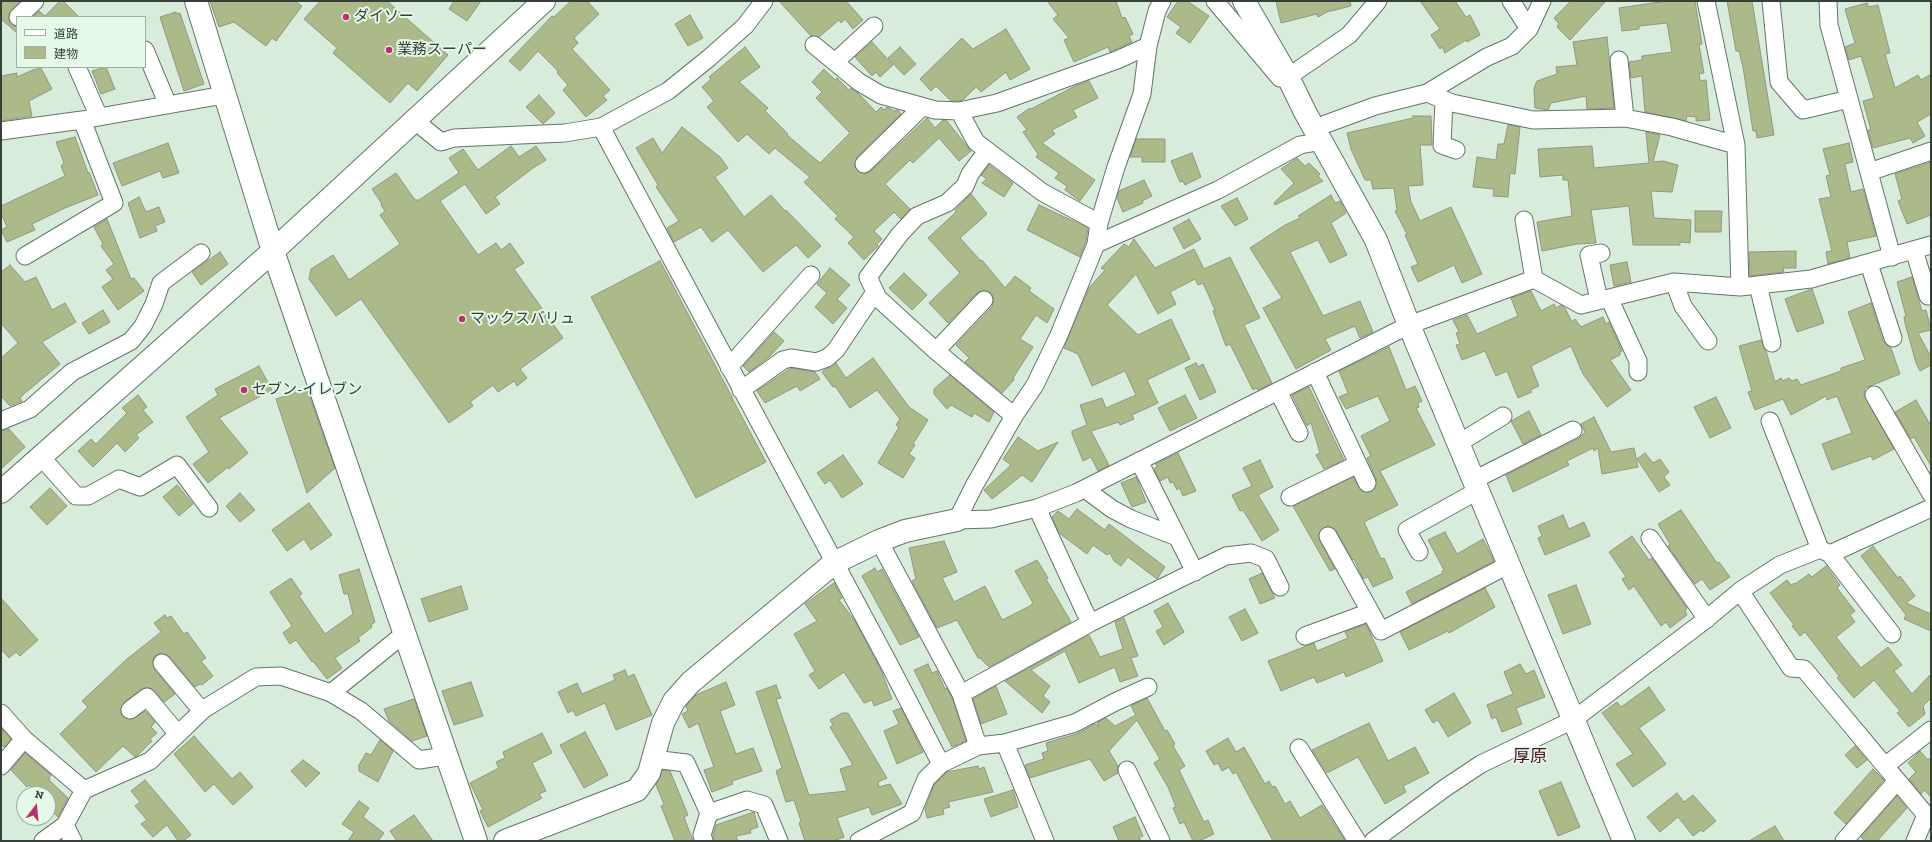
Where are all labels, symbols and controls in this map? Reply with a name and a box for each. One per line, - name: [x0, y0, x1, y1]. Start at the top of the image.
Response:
- place label: ダイソー: [354, 8, 414, 26]
- marker: ダイソー: [341, 12, 351, 22]
- legend: [16, 16, 146, 68]
- text: 道路: [54, 27, 78, 41]
- place label: 業務スーパー: [397, 41, 487, 59]
- marker: 業務スーパー: [384, 45, 394, 55]
- text: 建物: [54, 47, 78, 61]
- place label: マックスバリュ: [470, 310, 575, 328]
- marker: マックスバリュ: [457, 314, 467, 324]
- place label: セブン-イレブン: [252, 381, 362, 399]
- marker: セブン-イレブン: [239, 385, 249, 395]
- district label: 厚原: [1513, 747, 1547, 767]
- north arrow: [16, 786, 56, 826]
- text: N: [33, 788, 45, 802]

